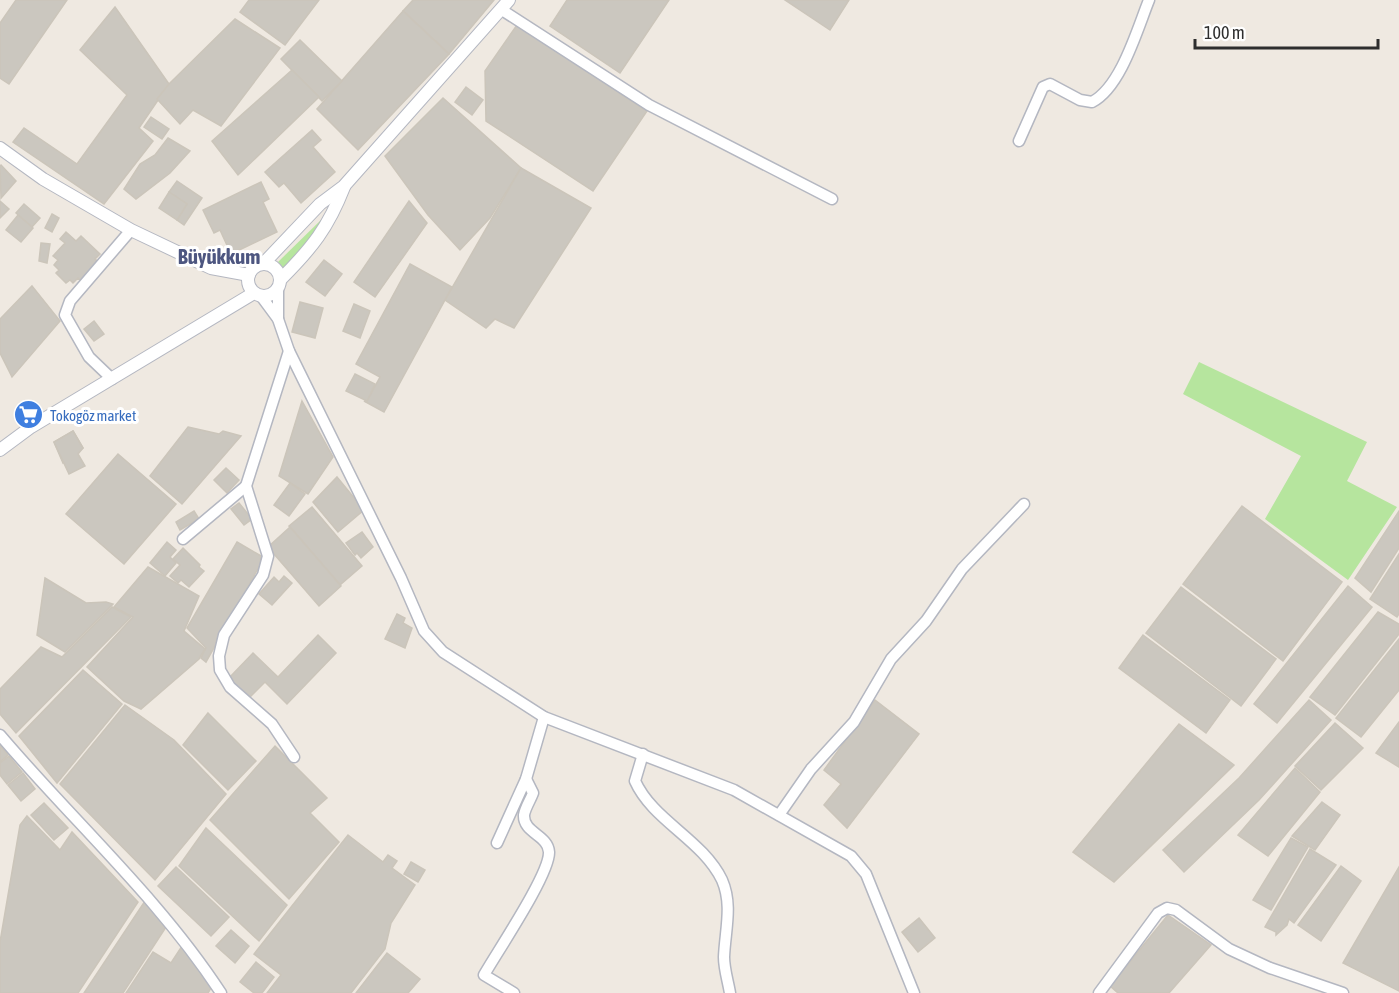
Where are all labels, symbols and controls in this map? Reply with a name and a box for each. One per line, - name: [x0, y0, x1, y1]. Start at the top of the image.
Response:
- scale bar: [1195, 12, 1378, 50]
- text: 100 m: [1204, 22, 1245, 43]
- district label: Büyükkum: [178, 244, 260, 268]
- supermarket icon: Tokogöz market: [13, 399, 45, 431]
- place label: Tokogöz market: [50, 407, 136, 424]

